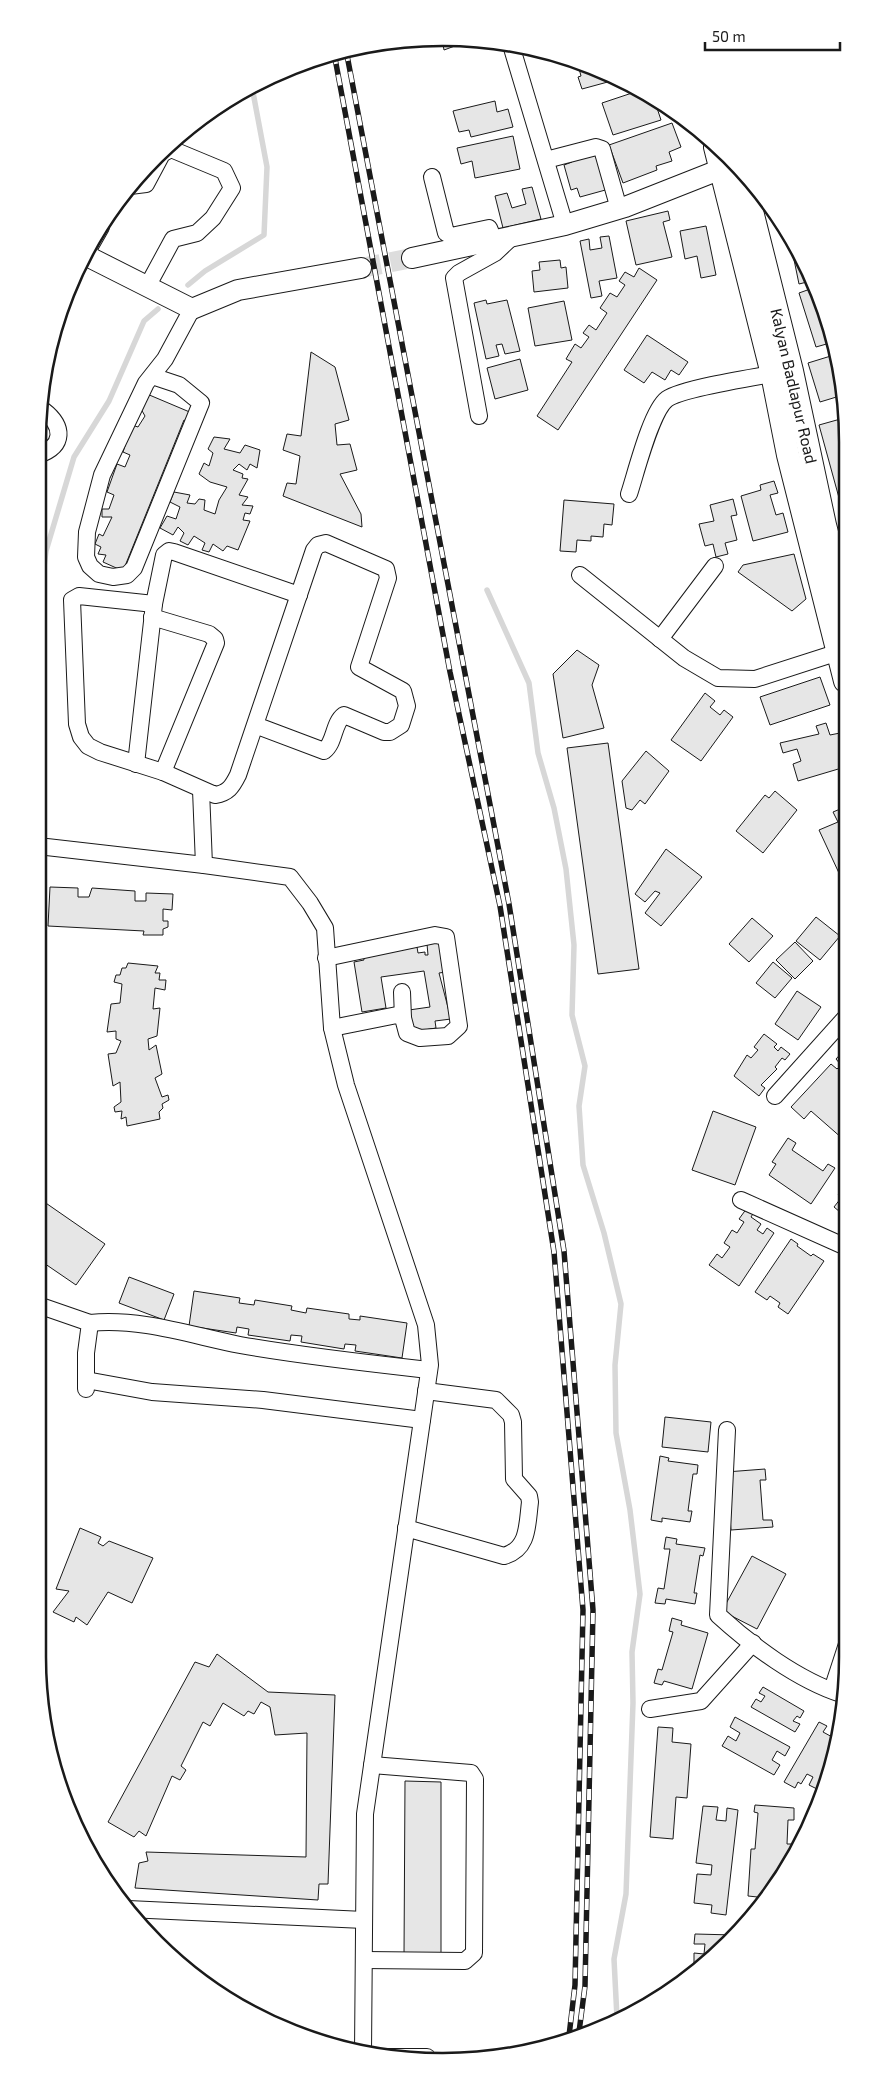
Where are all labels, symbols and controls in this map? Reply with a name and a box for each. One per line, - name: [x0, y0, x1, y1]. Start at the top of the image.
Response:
- scale bar: [705, 20, 840, 52]
- text: 50 m: [712, 27, 746, 45]
- street label: Kalyan Badlapur Road: [767, 306, 822, 465]

